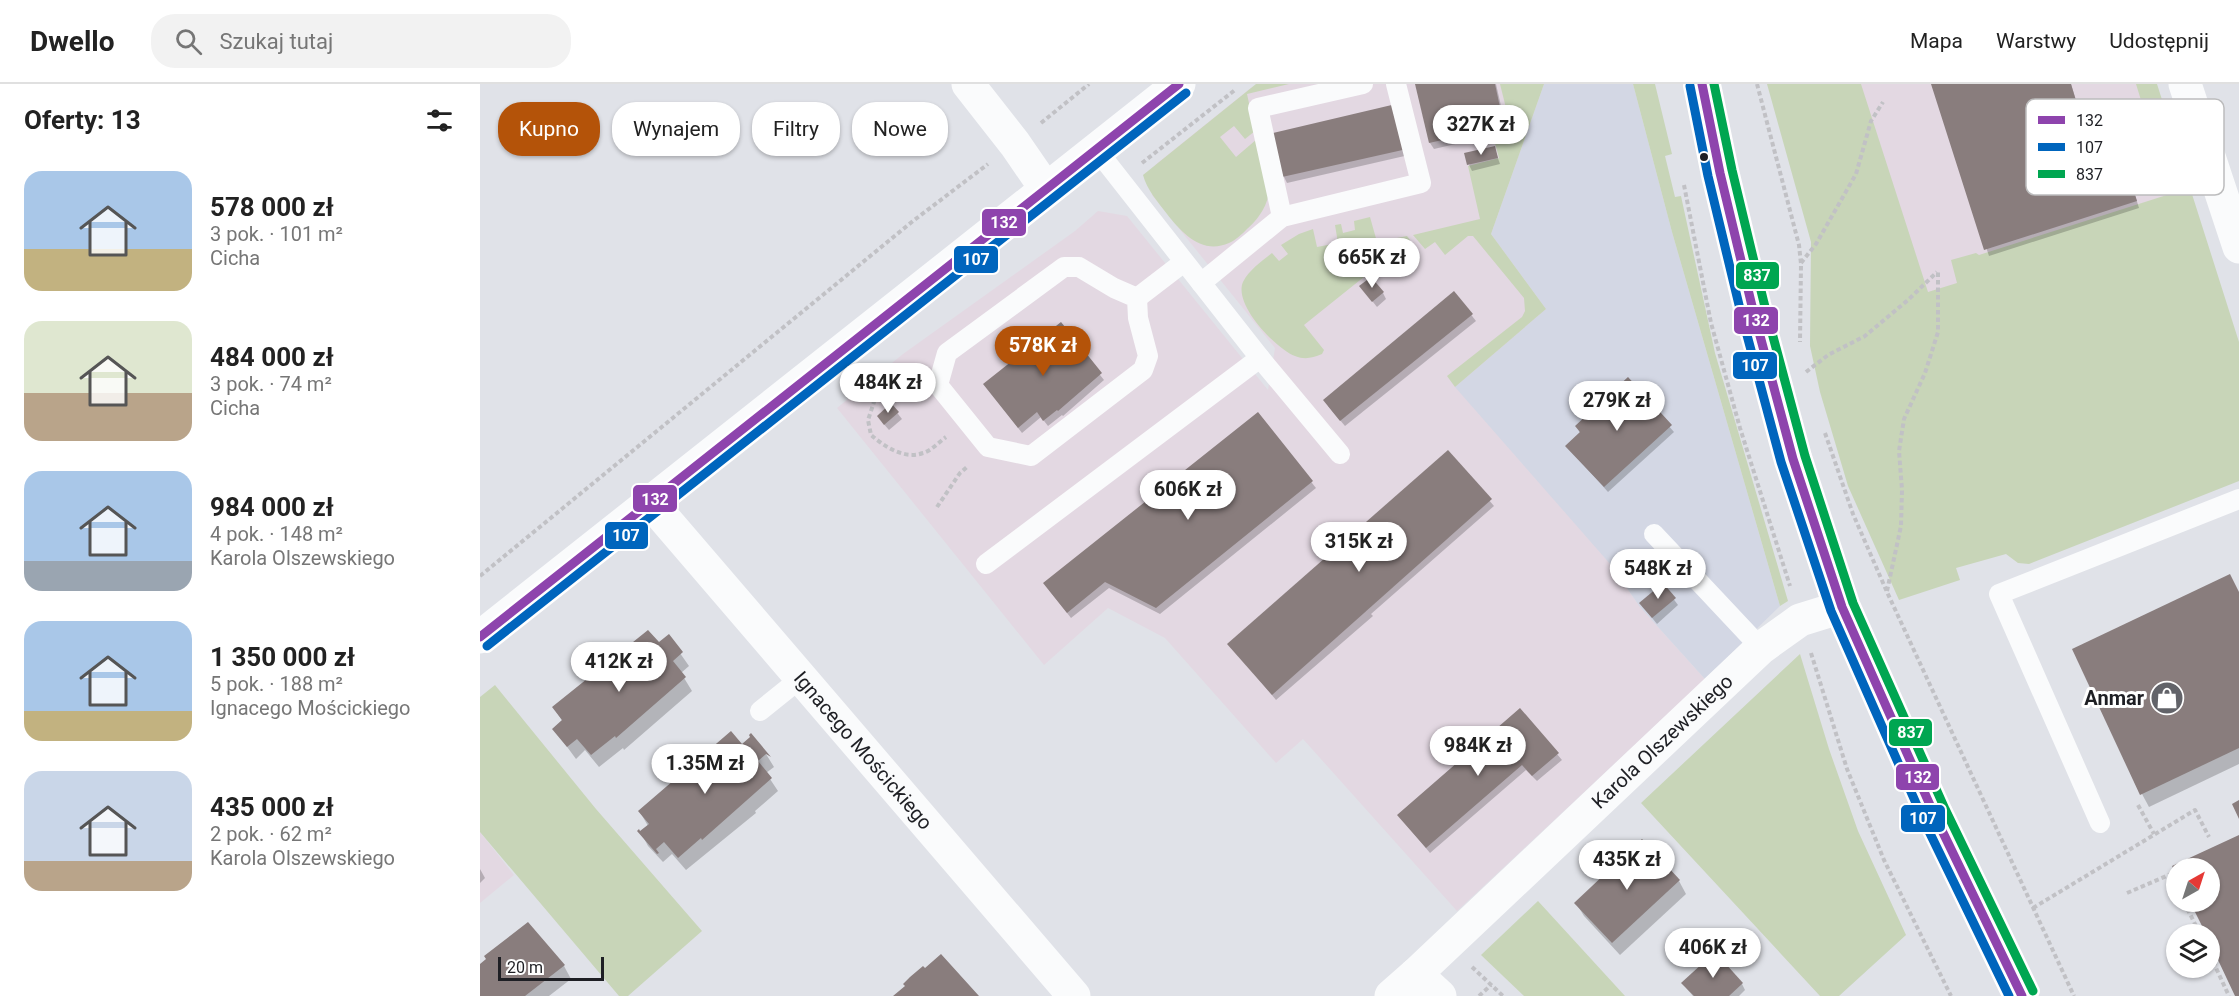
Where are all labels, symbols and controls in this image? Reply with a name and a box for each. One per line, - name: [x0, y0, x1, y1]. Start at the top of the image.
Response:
- search box: [151, 14, 571, 68]
- text: Dwello: [30, 25, 115, 58]
- icon: search: [172, 25, 205, 58]
- text: Szukaj tutaj: [220, 29, 333, 54]
- text: Mapa: [1910, 29, 1963, 53]
- text: Warstwy: [1996, 29, 2076, 53]
- text: Udostępnij: [2109, 29, 2209, 53]
- legend: [2026, 99, 2224, 195]
- chip: Kupno: [498, 102, 600, 156]
- chip: Wynajem: [612, 102, 740, 156]
- chip: Filtry: [752, 102, 840, 156]
- chip: Nowe: [852, 102, 948, 156]
- icon: filters: [423, 104, 456, 137]
- text: Oferty: 13: [24, 105, 141, 135]
- pin: 327K zł: [1426, 105, 1536, 156]
- text: 132: [2076, 111, 2103, 130]
- text: 327K zł: [1447, 112, 1515, 136]
- text: 107: [2076, 138, 2103, 157]
- unlabelled marker: [1698, 151, 1710, 163]
- text: 837: [2076, 165, 2103, 184]
- text: 578 000 zł: [210, 192, 334, 222]
- icon: home: [72, 195, 144, 267]
- line badge: 132: [981, 208, 1027, 237]
- text: 132: [990, 213, 1018, 232]
- text: 3 pok. · 101 m²: [210, 222, 343, 246]
- pin: 665K zł: [1317, 238, 1427, 289]
- line badge: 107: [953, 245, 999, 274]
- text: 665K zł: [1338, 245, 1406, 269]
- text: Cicha: [210, 246, 260, 270]
- text: 107: [962, 250, 990, 269]
- line badge: 837: [1735, 261, 1780, 290]
- text: 837: [1743, 266, 1771, 285]
- line badge: 132: [1733, 306, 1779, 335]
- text: 132: [1742, 311, 1770, 330]
- pin: 578K zł: [988, 326, 1098, 377]
- text: 578K zł: [1009, 333, 1077, 357]
- text: 484 000 zł: [210, 342, 334, 372]
- icon: home: [72, 345, 144, 417]
- line badge: 107: [1732, 351, 1778, 380]
- text: 107: [1741, 356, 1769, 375]
- pin: 484K zł: [833, 363, 943, 414]
- text: 484K zł: [854, 370, 922, 394]
- text: 3 pok. · 74 m²: [210, 372, 332, 396]
- pin: 279K zł: [1562, 381, 1672, 432]
- text: 279K zł: [1583, 388, 1651, 412]
- text: Cicha: [210, 396, 260, 420]
- pin: 606K zł: [1133, 470, 1243, 521]
- text: 606K zł: [1154, 477, 1222, 501]
- line badge: 132: [632, 484, 678, 513]
- text: 132: [641, 490, 669, 509]
- text: 984 000 zł: [210, 492, 334, 522]
- icon: home: [72, 495, 144, 567]
- line badge: 107: [604, 521, 649, 550]
- text: 4 pok. · 148 m²: [210, 522, 343, 546]
- pin: 315K zł: [1304, 522, 1414, 573]
- text: 107: [612, 526, 640, 545]
- text: 315K zł: [1325, 529, 1393, 553]
- text: Karola Olszewskiego: [210, 546, 395, 570]
- pin: 548K zł: [1603, 549, 1713, 600]
- text: 548K zł: [1624, 556, 1692, 580]
- text: 1 350 000 zł: [210, 642, 355, 672]
- pin: 412K zł: [564, 642, 674, 693]
- icon: home: [72, 645, 144, 717]
- text: 412K zł: [585, 649, 653, 673]
- street label: Ignacego Mościckiego: [789, 666, 938, 834]
- street label: Karola Olszewskiego: [1587, 669, 1738, 814]
- text: 5 pok. · 188 m²: [210, 672, 343, 696]
- shop icon: Anmar: [2149, 680, 2185, 716]
- place label: Anmar: [2084, 686, 2145, 710]
- text: Ignacego Mościckiego: [210, 696, 411, 720]
- line badge: 837: [1888, 718, 1933, 747]
- text: 837: [1897, 723, 1925, 742]
- pin: 984K zł: [1423, 726, 1533, 777]
- text: 984K zł: [1444, 733, 1512, 757]
- pin: 1.35M zł: [643, 744, 767, 795]
- text: 1.35M zł: [665, 751, 745, 775]
- line badge: 132: [1895, 763, 1940, 791]
- text: 132: [1904, 768, 1932, 787]
- text: 435 000 zł: [210, 792, 334, 822]
- icon: home: [72, 795, 144, 867]
- line badge: 107: [1900, 804, 1946, 833]
- text: 107: [1909, 809, 1937, 828]
- text: 2 pok. · 62 m²: [210, 822, 332, 846]
- pin: 435K zł: [1572, 840, 1682, 891]
- text: Karola Olszewskiego: [210, 846, 395, 870]
- text: 435K zł: [1593, 847, 1661, 871]
- north arrow: [2166, 858, 2220, 912]
- map controls: [2166, 858, 2220, 978]
- button: layers: [2166, 924, 2220, 978]
- pin: 406K zł: [1658, 928, 1768, 979]
- text: 406K zł: [1679, 935, 1747, 959]
- scale bar: [498, 954, 604, 982]
- text: 20 m: [507, 958, 543, 977]

